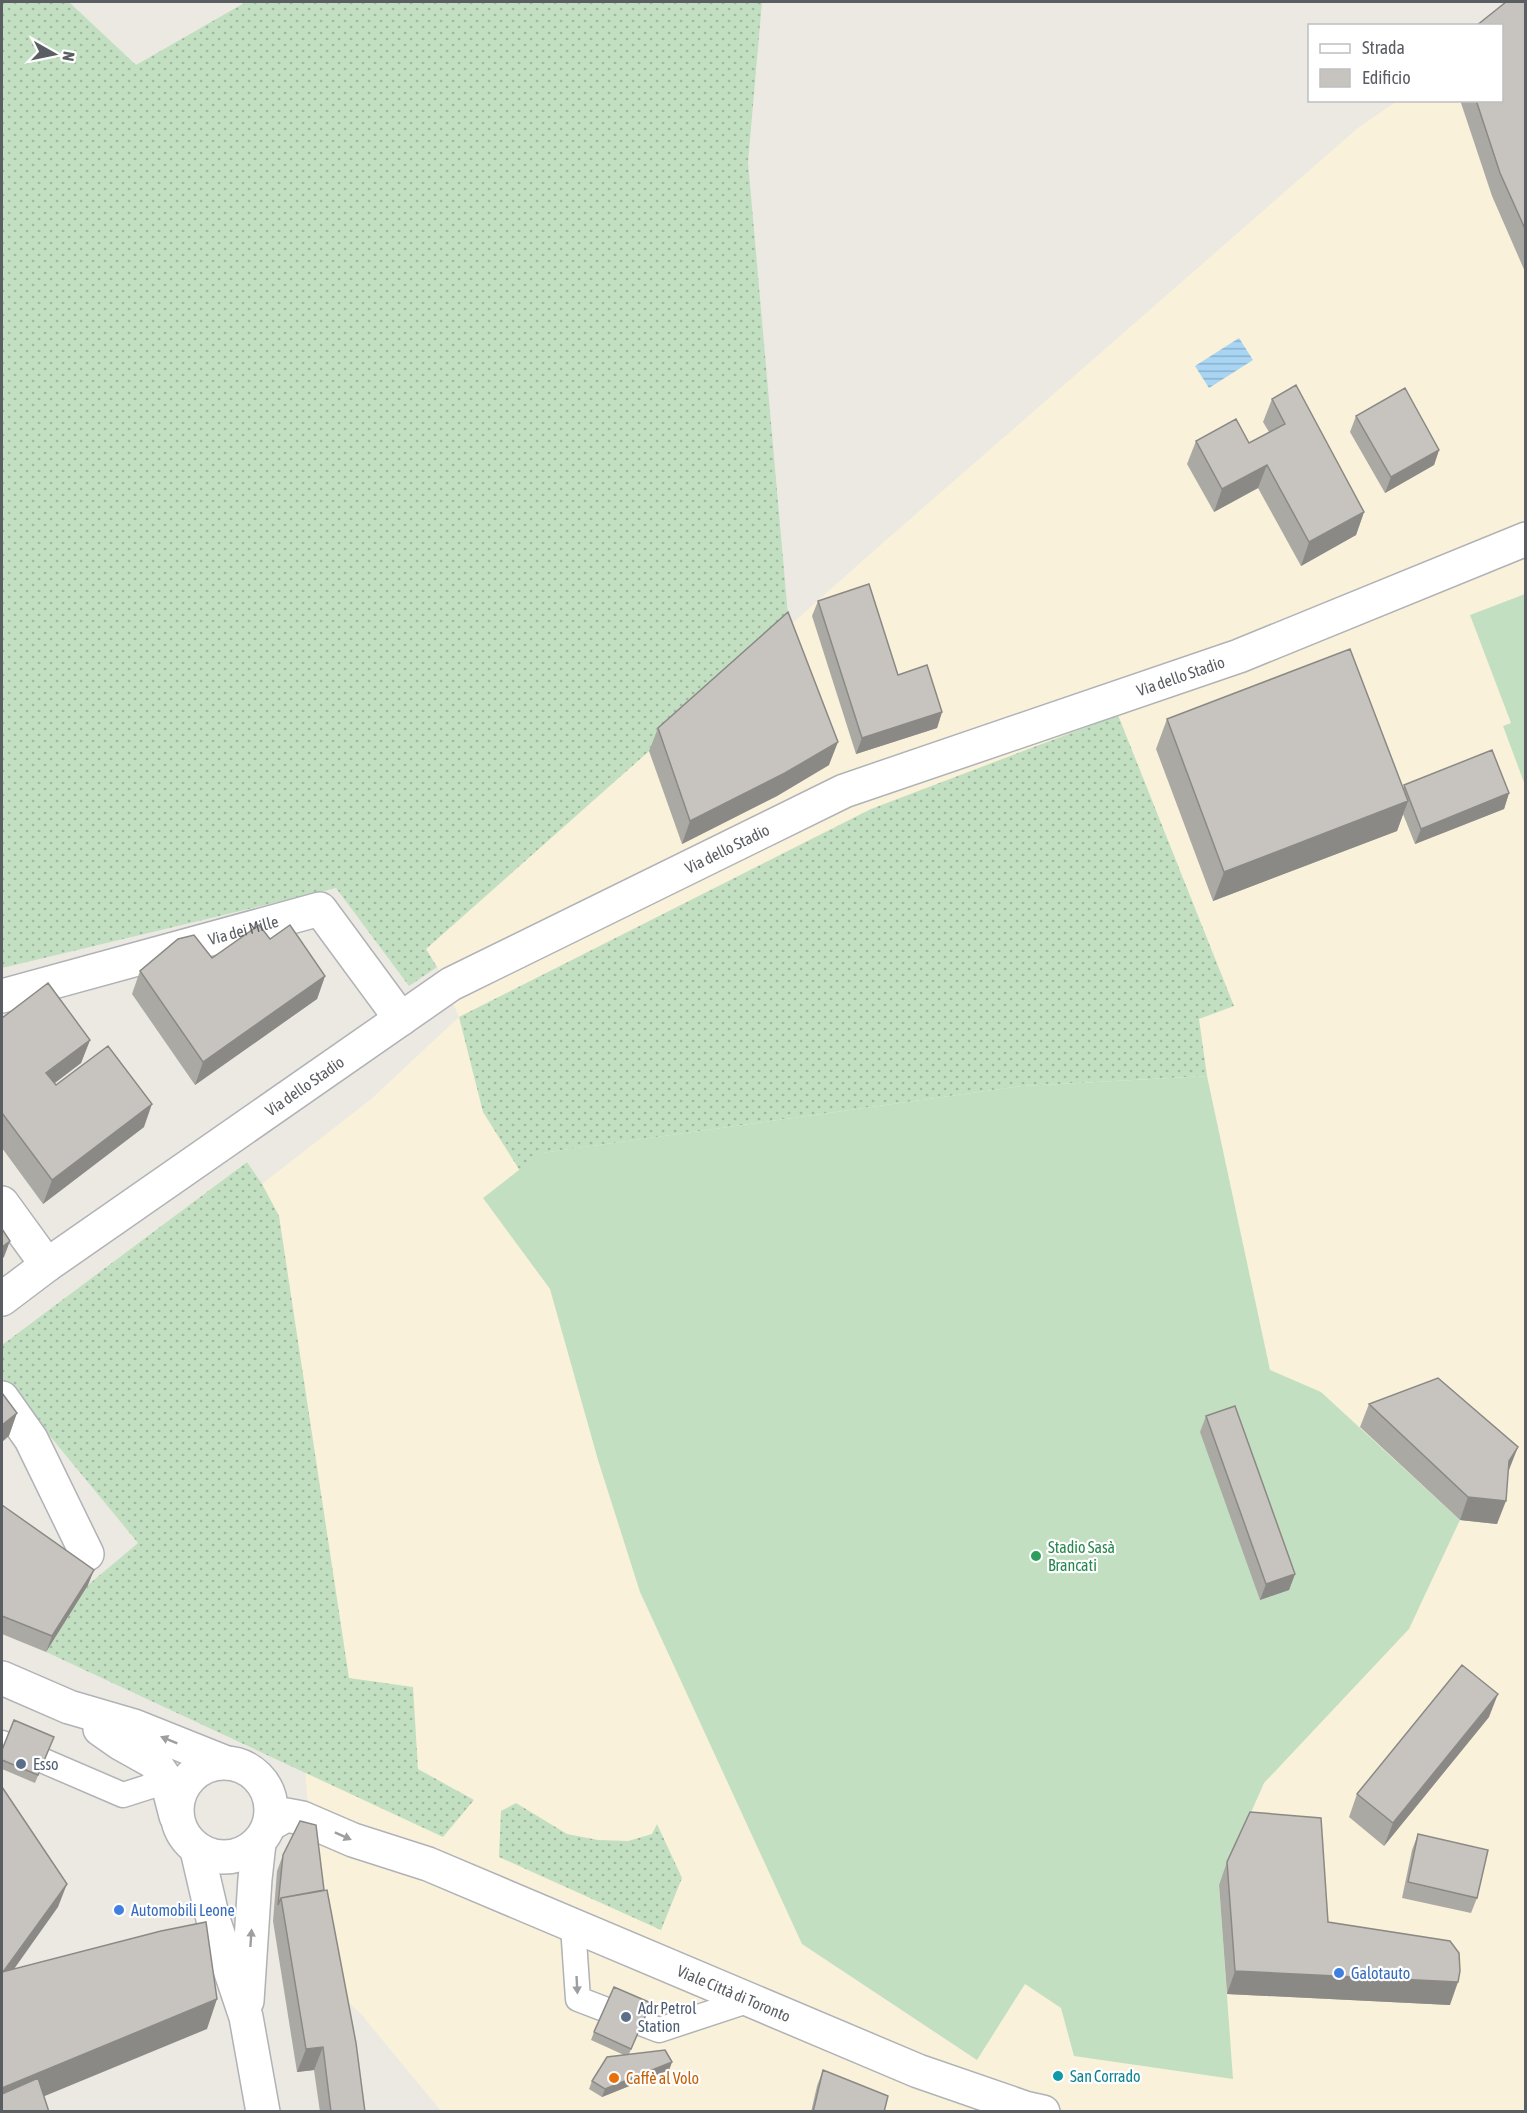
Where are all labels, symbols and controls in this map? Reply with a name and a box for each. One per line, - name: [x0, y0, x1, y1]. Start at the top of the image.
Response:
- north arrow: [24, 24, 84, 84]
- legend: [1308, 24, 1503, 102]
- text: Strada: [1362, 37, 1405, 58]
- text: N: [59, 50, 78, 62]
- text: Edificio: [1362, 67, 1411, 88]
- street label: Via dello Stadio: [1134, 653, 1227, 699]
- street label: Via dello Stadio: [682, 820, 772, 877]
- street label: Via dei Mille: [206, 912, 280, 948]
- street label: Via dello Stadio: [262, 1052, 347, 1120]
- place label: Stadio Sasà Brancati: [1048, 1538, 1115, 1574]
- marker: Stadio Sasà Brancati: [1029, 1549, 1043, 1563]
- one-way arrow: [160, 1735, 178, 1745]
- place label: Esso: [33, 1755, 59, 1773]
- marker: Esso: [14, 1757, 28, 1771]
- one-way arrow: [334, 1831, 352, 1841]
- place label: Automobili Leone: [131, 1901, 235, 1919]
- marker: Automobili Leone: [112, 1903, 126, 1917]
- one-way arrow: [246, 1929, 256, 1948]
- street label: Viale Città di Toronto: [674, 1961, 793, 2025]
- place label: Galotauto: [1351, 1964, 1410, 1982]
- marker: Galotauto: [1332, 1966, 1346, 1980]
- one-way arrow: [572, 1975, 581, 1994]
- place label: Adr Petrol Station: [638, 1999, 697, 2035]
- marker: Adr Petrol Station: [619, 2010, 633, 2024]
- place label: San Corrado: [1070, 2067, 1141, 2085]
- place label: Caffè al Volo: [626, 2069, 699, 2087]
- marker: San Corrado: [1051, 2069, 1065, 2083]
- marker: Caffè al Volo: [607, 2071, 621, 2085]

